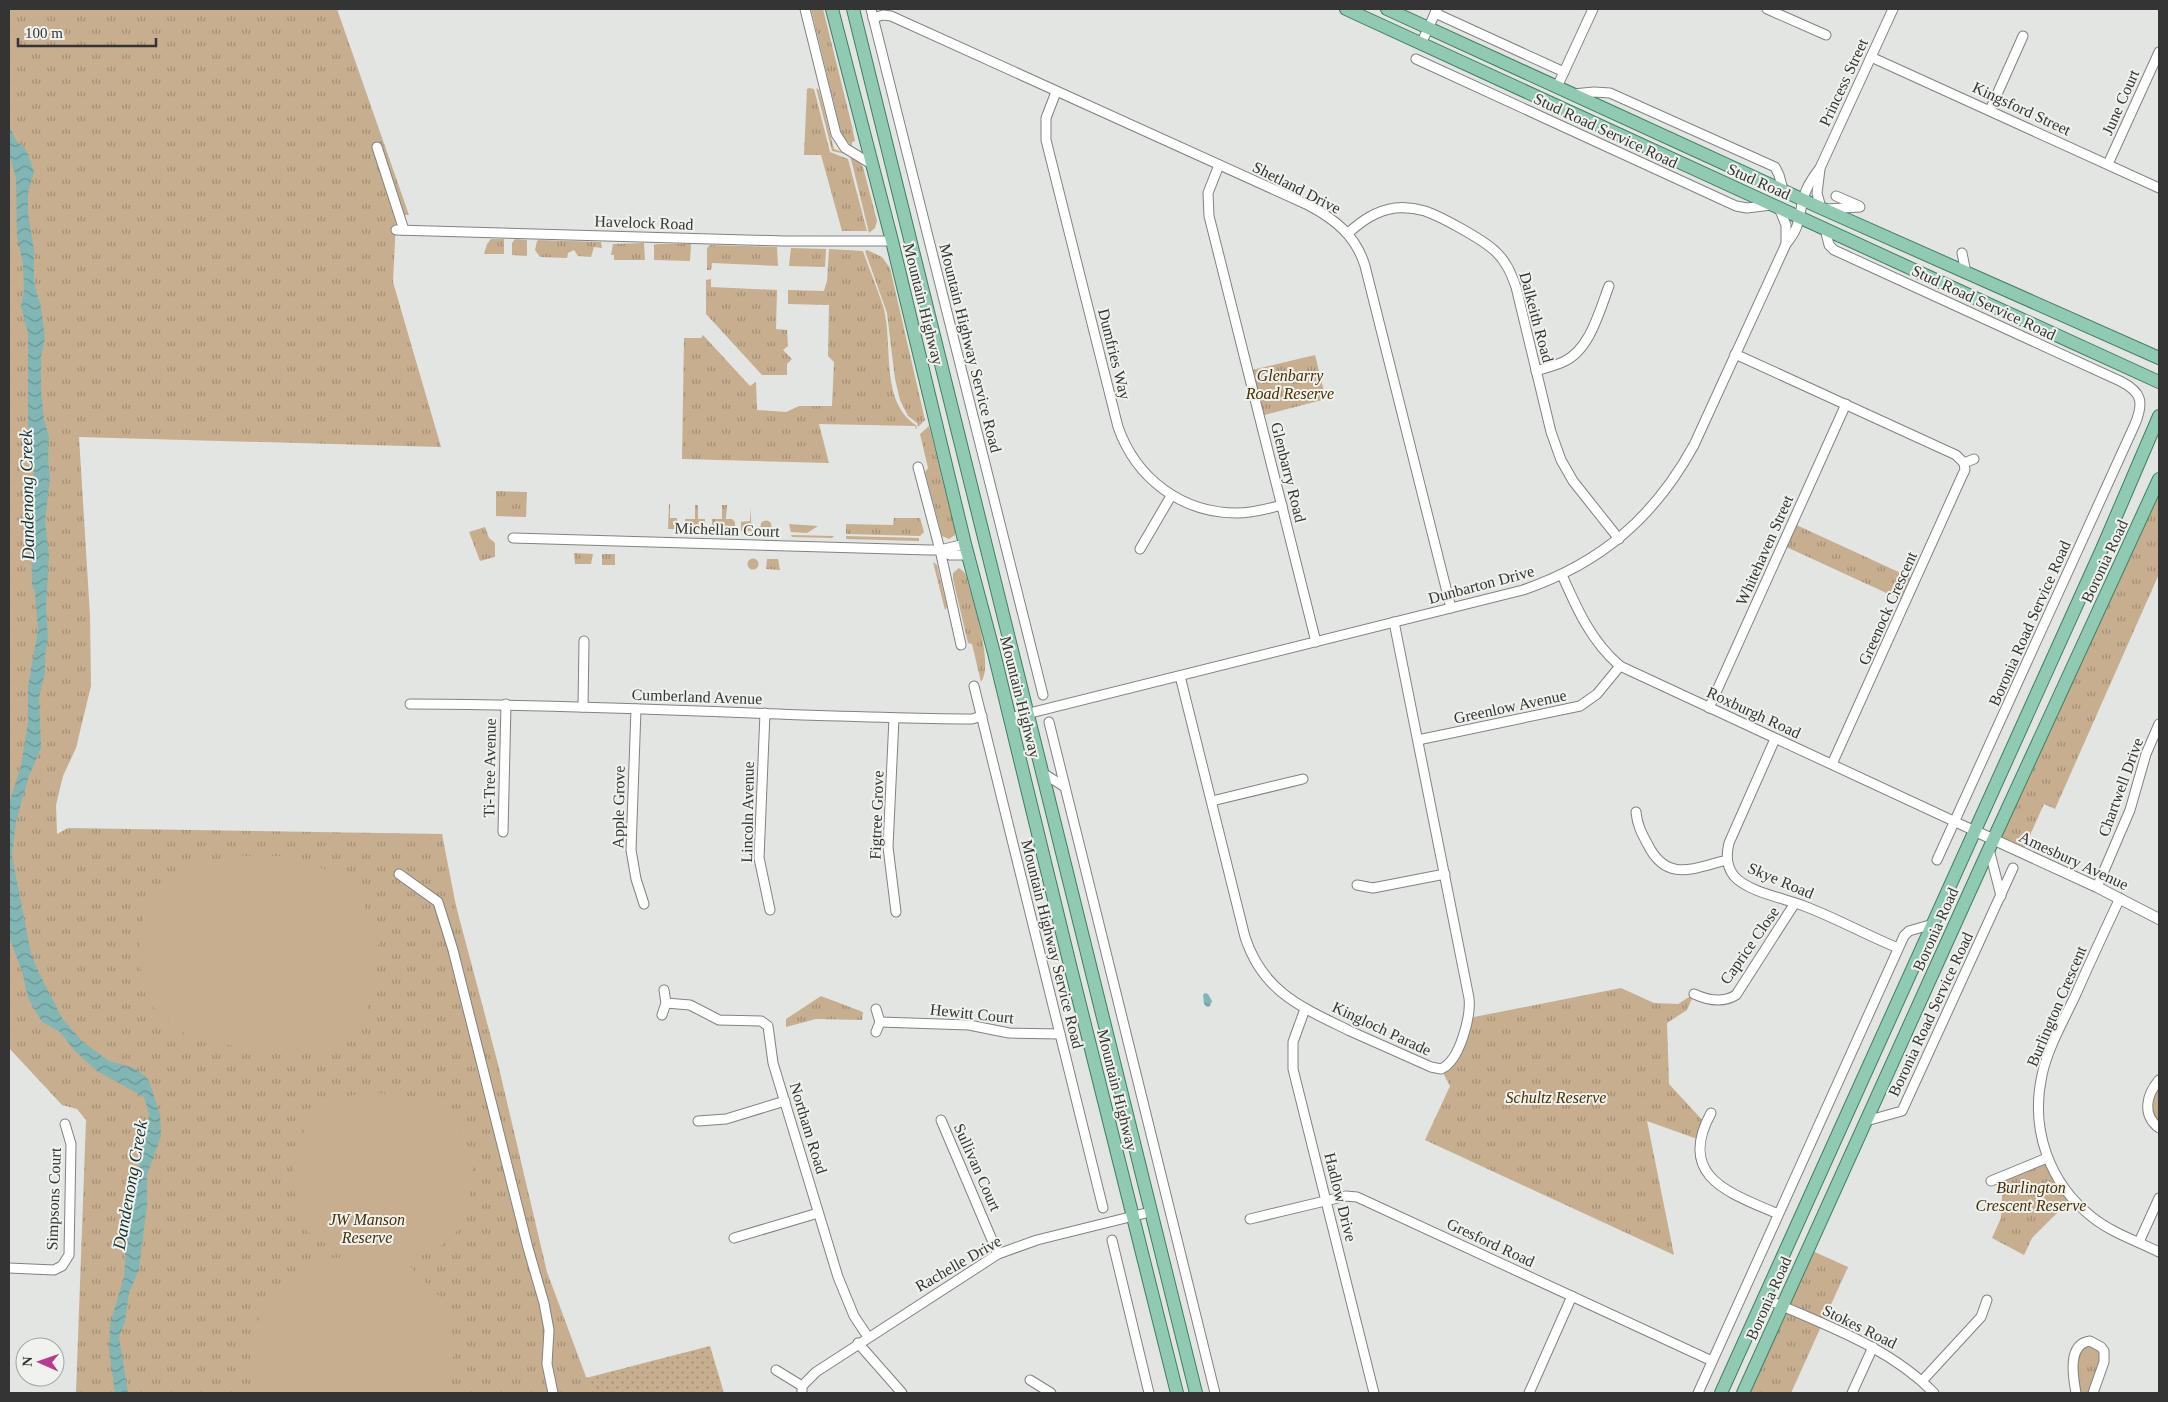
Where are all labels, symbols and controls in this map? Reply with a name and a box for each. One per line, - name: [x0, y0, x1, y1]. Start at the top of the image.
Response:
- scale bar: [18, 15, 155, 47]
- text: 100 m: [25, 25, 63, 41]
- street label: Princess Street: [1816, 35, 1871, 129]
- street label: June Court: [2099, 66, 2143, 138]
- street label: Kingsford Street: [1970, 78, 2074, 140]
- street label: Stud Road Service Road: [1531, 90, 1680, 171]
- street label: Shetland Drive: [1250, 158, 1344, 217]
- street label: Stud Road: [1725, 160, 1793, 203]
- street label: Havelock Road: [594, 212, 694, 233]
- street label: Mountain Highway: [899, 241, 947, 367]
- street label: Mountain Highway Service Road: [935, 242, 1005, 455]
- street label: Stud Road Service Road: [1909, 262, 2058, 343]
- street label: Dalkeith Road: [1516, 270, 1557, 364]
- street label: Dumfries Way: [1094, 307, 1134, 402]
- park label: Glenbarry Road Reserve: [1245, 367, 1334, 402]
- street label: Glenbarry Road: [1267, 420, 1309, 524]
- water label: Dandenong Creek: [16, 428, 38, 562]
- street label: Whitehaven Street: [1733, 492, 1797, 608]
- street label: Boronia Road: [2078, 517, 2131, 605]
- street label: Michellan Court: [674, 519, 780, 540]
- street label: Boronia Road Service Road: [1985, 538, 2074, 708]
- street label: Greenock Crescent: [1855, 548, 1920, 667]
- street label: Dunbarton Drive: [1426, 562, 1536, 607]
- street label: Mountain Highway: [996, 634, 1044, 760]
- street label: Roxburgh Road: [1704, 683, 1803, 743]
- street label: Cumberland Avenue: [631, 686, 763, 707]
- street label: Greenlow Avenue: [1452, 686, 1568, 727]
- street label: Ti-Tree Avenue: [480, 718, 499, 818]
- street label: Chartwell Drive: [2095, 736, 2146, 839]
- street label: Lincoln Avenue: [738, 761, 757, 863]
- street label: Apple Grove: [609, 765, 629, 849]
- street label: Figtree Grove: [866, 770, 888, 860]
- street label: Amesbury Avenue: [2016, 828, 2131, 894]
- street label: Mountain Highway Service Road: [1017, 838, 1087, 1051]
- street label: Skye Road: [1745, 859, 1816, 903]
- street label: Boronia Road: [1910, 885, 1961, 973]
- street label: Caprice Close: [1717, 903, 1783, 988]
- street label: Boronia Road Service Road: [1885, 929, 1976, 1099]
- street label: Burlington Crescent: [2023, 943, 2091, 1069]
- street label: Kingloch Parade: [1329, 998, 1434, 1060]
- street label: Hewitt Court: [929, 1001, 1015, 1026]
- street label: Mountain Highway: [1093, 1027, 1141, 1153]
- street label: Northam Road: [787, 1080, 830, 1176]
- park label: Schultz Reserve: [1506, 1089, 1606, 1106]
- water label: Dandenong Creek: [109, 1118, 151, 1252]
- street label: Sullivan Court: [951, 1121, 1005, 1214]
- street label: Simpsons Court: [43, 1147, 65, 1251]
- street label: Hadlow Drive: [1321, 1151, 1360, 1243]
- park label: Burlington Crescent Reserve: [1976, 1179, 2086, 1214]
- park label: JW Manson Reserve: [329, 1211, 405, 1246]
- street label: Gresford Road: [1444, 1215, 1537, 1270]
- street label: Rachelle Drive: [912, 1232, 1004, 1295]
- street label: Boronia Road: [1743, 1254, 1794, 1342]
- street label: Stokes Road: [1820, 1301, 1900, 1352]
- north arrow: [15, 1337, 65, 1387]
- text: N: [20, 1356, 35, 1367]

